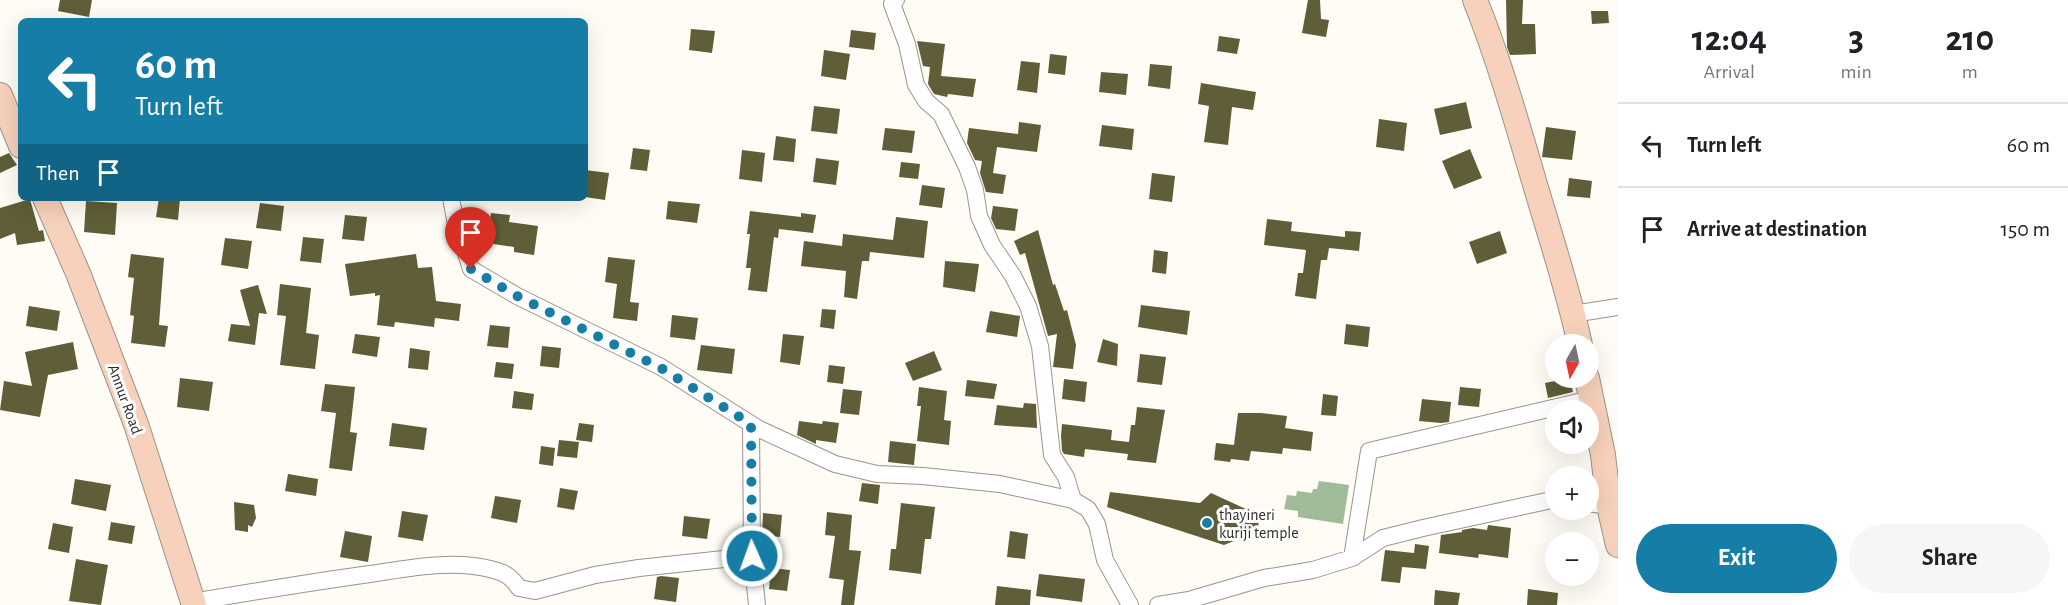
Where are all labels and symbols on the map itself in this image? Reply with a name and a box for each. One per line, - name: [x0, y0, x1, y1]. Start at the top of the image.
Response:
- pin: [445, 207, 496, 269]
- north arrow: [1545, 334, 1599, 388]
- street label: Annur Road: [105, 362, 145, 436]
- place label: thayineri kuriji temple: [1219, 507, 1299, 542]
- marker: thayineri kuriji temple: [1200, 516, 1214, 530]
- position arrow: [720, 524, 784, 588]

